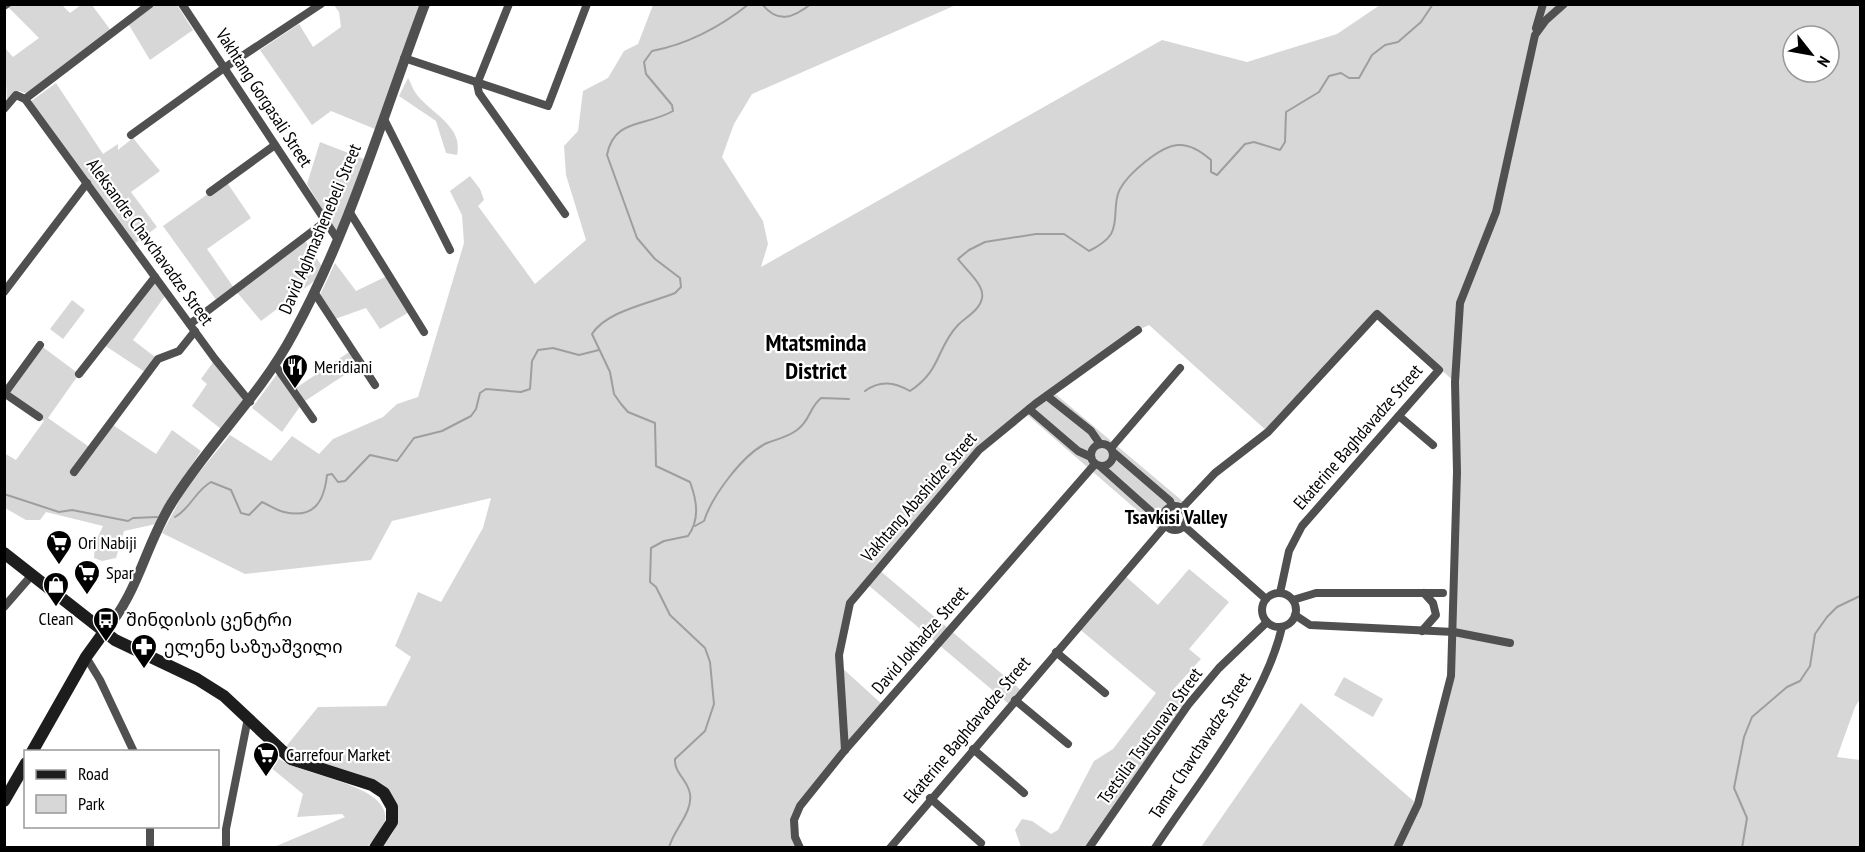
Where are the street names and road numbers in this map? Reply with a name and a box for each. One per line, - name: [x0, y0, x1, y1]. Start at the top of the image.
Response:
- street label: Vakhtang Gorgasali Street: [211, 23, 318, 171]
- street label: David Aghmashenebeli Street: [273, 140, 366, 317]
- street label: Aleksandre Chavchavadze Street: [82, 154, 219, 330]
- street label: Ekaterine Baghdavadze Street: [1288, 359, 1427, 514]
- street label: Vakhtang Abashidze Street: [855, 427, 981, 567]
- street label: David Jokhadze Street: [866, 581, 973, 699]
- street label: Ekaterine Baghdavadze Street: [898, 651, 1035, 808]
- street label: Tsetsilia Tsutsunava Street: [1092, 663, 1207, 809]
- street label: Tamar Chavchavadze Street: [1144, 668, 1256, 823]

